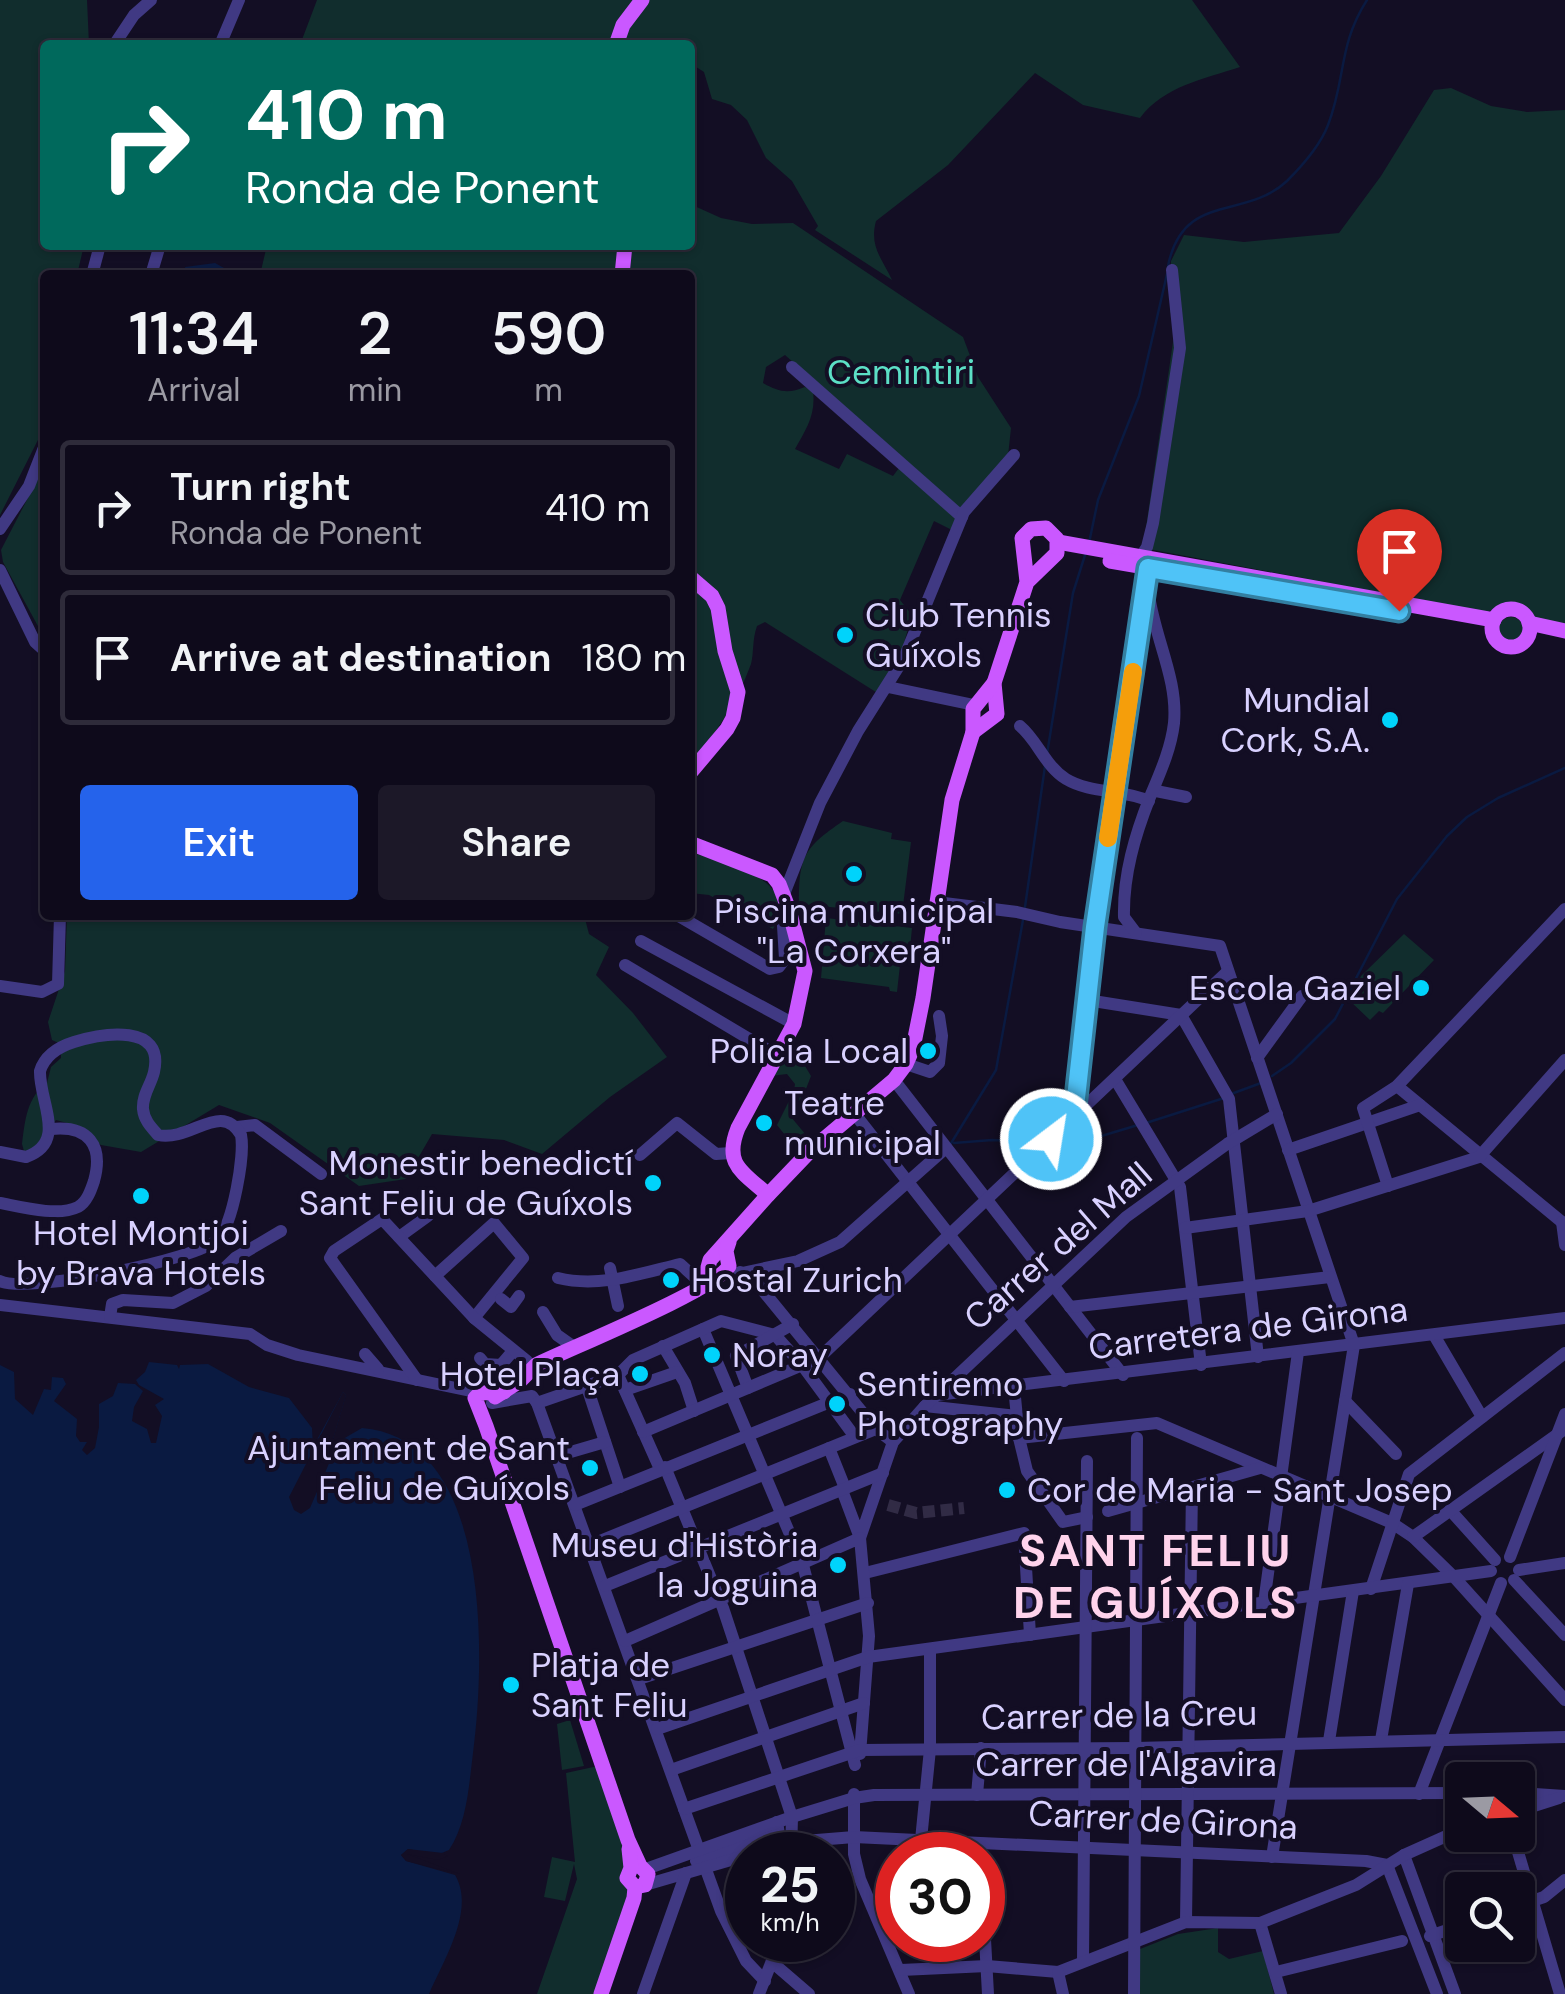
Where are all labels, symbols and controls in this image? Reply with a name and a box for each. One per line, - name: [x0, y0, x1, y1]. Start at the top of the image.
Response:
- text: 410 m: [245, 70, 448, 161]
- icon: right: [80, 80, 210, 210]
- text: Ronda de Ponent: [245, 158, 600, 217]
- text: 11:34: [129, 294, 259, 373]
- text: 2: [358, 294, 392, 373]
- text: 590: [491, 294, 606, 373]
- park label: Cemintiri: [827, 349, 975, 395]
- text: Arrival: [147, 369, 240, 411]
- text: min: [348, 369, 402, 411]
- text: m: [534, 369, 563, 411]
- text: Turn right: [170, 462, 351, 512]
- icon: right: [85, 480, 140, 535]
- text: 410 m: [545, 483, 650, 533]
- pin: [1357, 509, 1442, 612]
- text: Ronda de Ponent: [170, 512, 422, 554]
- icon: arrive: [1372, 524, 1427, 579]
- place label: Club Tennis Guíxols: [865, 592, 1052, 678]
- marker: Club Tennis Guíxols: [834, 624, 856, 646]
- icon: arrive: [85, 630, 140, 685]
- text: Arrive at destination: [170, 633, 552, 683]
- text: 180 m: [582, 633, 686, 683]
- place label: Mundial Cork, S.A.: [1220, 677, 1370, 763]
- marker: Mundial Cork, S.A.: [1379, 709, 1401, 731]
- button: Exit: [80, 785, 358, 900]
- button: Share: [378, 785, 655, 900]
- marker: Piscina municipal "La Corxera": [843, 863, 865, 885]
- place label: Piscina municipal "La Corxera": [714, 888, 994, 974]
- place label: Escola Gaziel: [1189, 965, 1401, 1011]
- marker: Escola Gaziel: [1410, 977, 1432, 999]
- place label: Policia Local: [710, 1028, 908, 1074]
- marker: Policia Local: [917, 1040, 939, 1062]
- place label: Teatre municipal: [784, 1080, 941, 1166]
- position arrow: [999, 1087, 1103, 1191]
- marker: Teatre municipal: [753, 1112, 775, 1134]
- place label: Monestir benedictí Sant Feliu de Guíxols: [299, 1140, 633, 1226]
- street label: Carrer del Mall: [954, 1152, 1162, 1340]
- marker: Monestir benedictí Sant Feliu de Guíxols: [642, 1172, 664, 1194]
- marker: Hotel Montjoi by Brava Hotels: [130, 1185, 152, 1207]
- place label: Hotel Montjoi by Brava Hotels: [16, 1210, 266, 1296]
- place label: Hostal Zurich: [691, 1257, 903, 1303]
- marker: Hostal Zurich: [660, 1269, 682, 1291]
- street label: Carretera de Girona: [1086, 1286, 1410, 1370]
- place label: Noray: [732, 1332, 828, 1378]
- marker: Noray: [701, 1344, 723, 1366]
- place label: Hotel Plaça: [440, 1351, 620, 1397]
- place label: Sentiremo Photography: [857, 1361, 1063, 1447]
- marker: Hotel Plaça: [629, 1363, 651, 1385]
- marker: Sentiremo Photography: [826, 1393, 848, 1415]
- place label: Ajuntament de Sant Feliu de Guíxols: [247, 1425, 570, 1511]
- marker: Ajuntament de Sant Feliu de Guíxols: [579, 1457, 601, 1479]
- place label: Cor de Maria - Sant Josep: [1027, 1467, 1453, 1513]
- marker: Cor de Maria - Sant Josep: [996, 1479, 1018, 1501]
- district label: SANT FELIU DE GUÍXOLS: [1013, 1521, 1299, 1632]
- place label: Museu d'Història la Joguina: [551, 1522, 818, 1608]
- marker: Museu d'Història la Joguina: [827, 1554, 849, 1576]
- place label: Platja de Sant Feliu: [531, 1642, 688, 1728]
- marker: Platja de Sant Feliu: [500, 1674, 522, 1696]
- street label: Carrer de la Creu: [981, 1690, 1257, 1740]
- street label: Carrer de l'Algavira: [975, 1741, 1277, 1787]
- north arrow: [1445, 1762, 1535, 1852]
- map controls: [1445, 1762, 1535, 1962]
- street label: Carrer de Girona: [1027, 1790, 1299, 1850]
- speed limit sign: 30: [875, 1832, 1005, 1962]
- text: 25: [760, 1852, 820, 1918]
- button: search: [1445, 1872, 1535, 1962]
- text: km/h: [760, 1906, 820, 1939]

